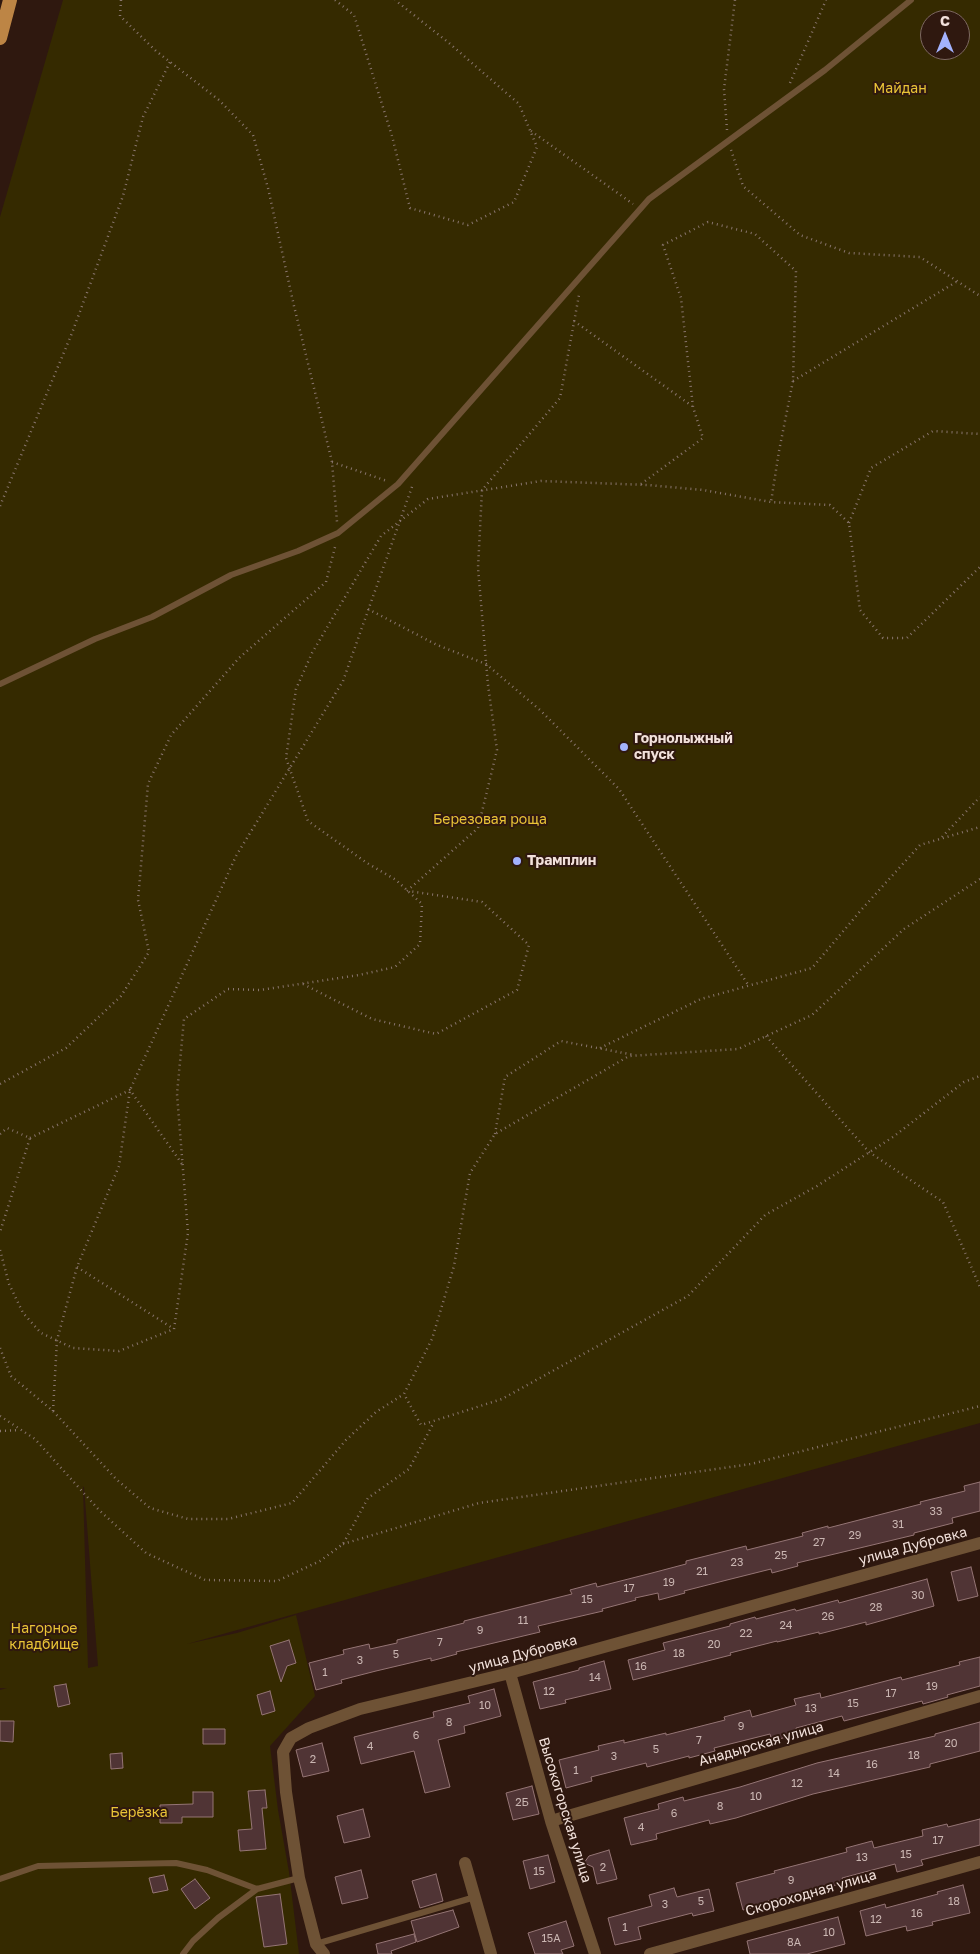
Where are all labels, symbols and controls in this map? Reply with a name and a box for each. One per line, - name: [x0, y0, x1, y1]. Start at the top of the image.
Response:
- north arrow: [920, 10, 970, 60]
- text: С: [940, 12, 950, 29]
- park label: Майдан: [873, 81, 927, 97]
- place label: Горнолыжный спуск: [634, 731, 733, 764]
- marker: Горнолыжный спуск: [618, 741, 630, 753]
- park label: Березовая роща: [433, 812, 547, 828]
- place label: Трамплин: [527, 853, 596, 869]
- marker: Трамплин: [511, 855, 523, 867]
- house number: 33: [930, 1505, 942, 1519]
- house number: 31: [892, 1518, 904, 1532]
- street label: улица Дубровка: [857, 1523, 969, 1569]
- house number: 29: [848, 1529, 862, 1543]
- house number: 27: [813, 1536, 825, 1550]
- house number: 25: [775, 1549, 787, 1563]
- house number: 23: [731, 1556, 743, 1570]
- house number: 21: [696, 1565, 708, 1579]
- house number: 19: [663, 1576, 675, 1590]
- house number: 17: [623, 1582, 635, 1596]
- house number: 30: [911, 1589, 925, 1603]
- house number: 15: [581, 1593, 593, 1607]
- house number: 28: [869, 1601, 883, 1615]
- house number: 26: [821, 1610, 835, 1624]
- house number: 11: [518, 1614, 528, 1628]
- house number: 24: [779, 1619, 793, 1633]
- park label: Нагорное кладбище: [9, 1621, 79, 1654]
- house number: 9: [477, 1624, 483, 1638]
- house number: 22: [740, 1627, 752, 1641]
- street label: улица Дубровка: [467, 1631, 579, 1677]
- house number: 7: [437, 1636, 443, 1650]
- house number: 20: [707, 1638, 721, 1652]
- house number: 18: [673, 1647, 685, 1661]
- house number: 5: [393, 1648, 399, 1662]
- house number: 3: [357, 1654, 363, 1668]
- house number: 16: [635, 1660, 647, 1674]
- house number: 1: [322, 1666, 328, 1680]
- house number: 14: [589, 1671, 601, 1685]
- house number: 19: [926, 1680, 938, 1694]
- house number: 12: [543, 1685, 555, 1699]
- house number: 17: [885, 1687, 897, 1701]
- house number: 15: [847, 1697, 859, 1711]
- house number: 10: [479, 1699, 491, 1713]
- house number: 13: [805, 1702, 817, 1716]
- house number: 8: [446, 1716, 452, 1730]
- street label: Анадырская улица: [697, 1718, 825, 1770]
- house number: 9: [738, 1720, 744, 1734]
- house number: 6: [413, 1729, 419, 1743]
- house number: 7: [696, 1734, 702, 1748]
- street label: Высокогорская улица: [535, 1735, 595, 1885]
- house number: 20: [944, 1737, 958, 1751]
- house number: 4: [367, 1740, 373, 1754]
- house number: 5: [653, 1743, 659, 1757]
- house number: 18: [908, 1749, 920, 1763]
- house number: 3: [611, 1750, 617, 1764]
- house number: 2: [310, 1753, 316, 1767]
- house number: 16: [866, 1758, 878, 1772]
- house number: 1: [573, 1764, 579, 1778]
- house number: 14: [828, 1767, 840, 1781]
- house number: 12: [791, 1777, 803, 1791]
- house number: 10: [750, 1790, 762, 1804]
- house number: 2Б: [515, 1796, 529, 1810]
- house number: 8: [717, 1800, 723, 1814]
- park label: Берёзка: [110, 1805, 168, 1821]
- house number: 6: [671, 1807, 677, 1821]
- house number: 4: [638, 1821, 644, 1835]
- house number: 17: [932, 1834, 944, 1848]
- house number: 15: [900, 1848, 912, 1862]
- house number: 13: [856, 1851, 868, 1865]
- house number: 2: [600, 1861, 606, 1875]
- house number: 15: [533, 1865, 545, 1879]
- street label: Скороходная улица: [744, 1866, 878, 1920]
- house number: 9: [788, 1874, 794, 1888]
- house number: 5: [698, 1895, 704, 1909]
- house number: 18: [948, 1895, 960, 1909]
- house number: 3: [662, 1898, 668, 1912]
- house number: 16: [911, 1907, 923, 1921]
- house number: 12: [870, 1913, 882, 1927]
- house number: 1: [622, 1921, 628, 1935]
- house number: 10: [823, 1926, 835, 1940]
- house number: 15А: [541, 1932, 561, 1946]
- house number: 8А: [787, 1936, 801, 1950]

